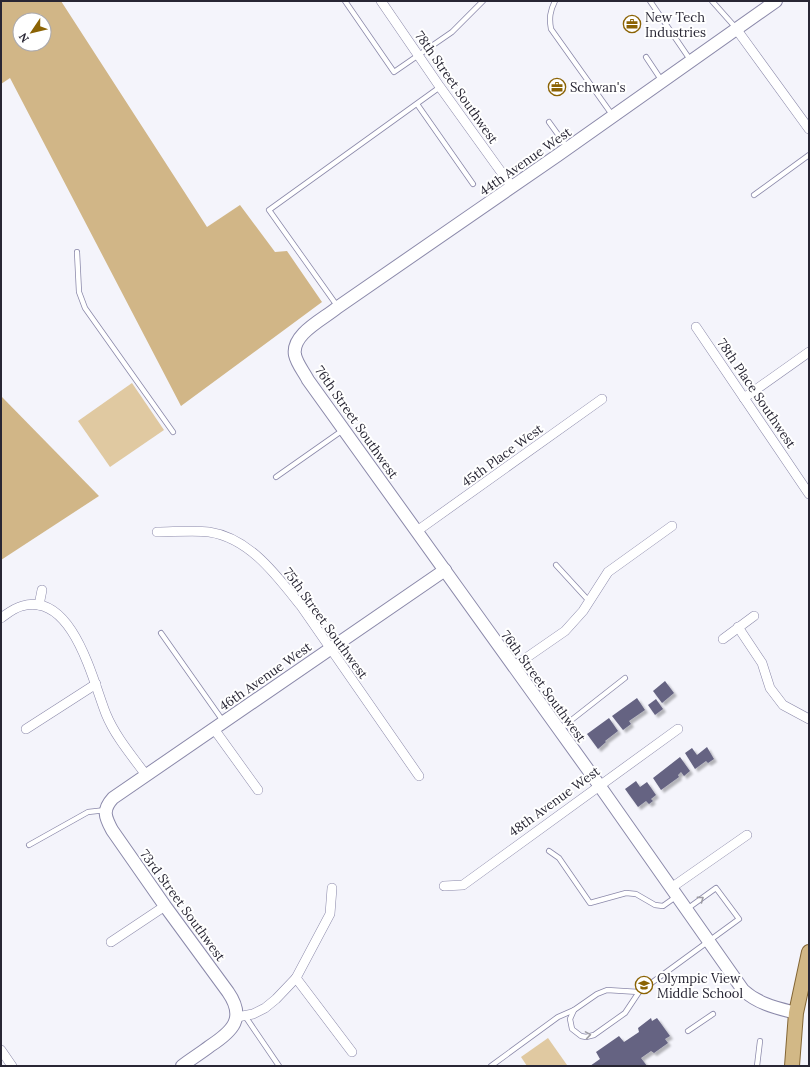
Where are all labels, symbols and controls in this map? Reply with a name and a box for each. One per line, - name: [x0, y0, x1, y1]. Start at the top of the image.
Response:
- place label: New Tech Industries: [645, 9, 706, 41]
- north arrow: [12, 12, 52, 52]
- office icon: New Tech Industries: [622, 14, 642, 34]
- street label: 78th Street Southwest: [411, 28, 502, 147]
- text: N: [15, 30, 32, 45]
- office icon: Schwan's: [547, 77, 567, 97]
- place label: Schwan's: [570, 79, 625, 96]
- street label: 44th Avenue West: [476, 123, 575, 199]
- street label: 78th Place Southwest: [714, 335, 800, 451]
- street label: 76th Street Southwest: [311, 363, 402, 482]
- street label: 45th Place West: [458, 420, 546, 491]
- street label: 75th Street Southwest: [280, 564, 372, 682]
- street label: 76th Street Southwest: [497, 627, 590, 745]
- street label: 46th Avenue West: [216, 638, 315, 715]
- street label: 48th Avenue West: [505, 763, 603, 840]
- street label: 73rd Street Southwest: [136, 846, 229, 965]
- one-way arrow: [697, 896, 704, 904]
- place label: Olympic View Middle School: [657, 970, 743, 1002]
- school or university icon: Olympic View Middle School: [634, 975, 654, 995]
- one-way arrow: [585, 1031, 591, 1040]

